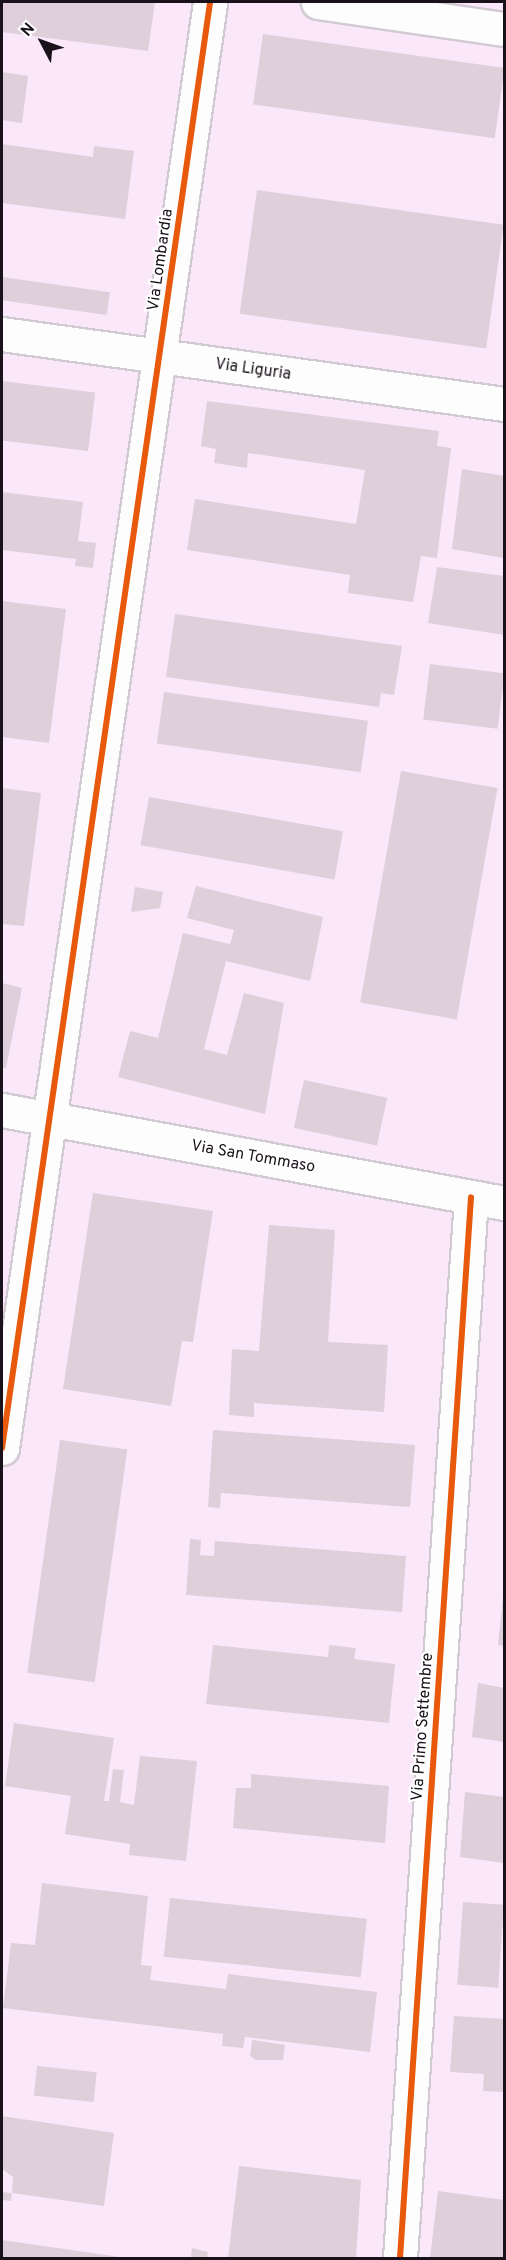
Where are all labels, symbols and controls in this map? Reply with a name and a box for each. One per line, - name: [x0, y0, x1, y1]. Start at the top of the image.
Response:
- north arrow: [12, 12, 72, 72]
- text: N: [17, 19, 40, 41]
- street label: Via Lombardia: [144, 208, 178, 312]
- street label: Via Liguria: [214, 355, 292, 385]
- street label: Via San Tommaso: [189, 1137, 317, 1177]
- street label: Via Primo Settembre: [408, 1652, 438, 1802]

